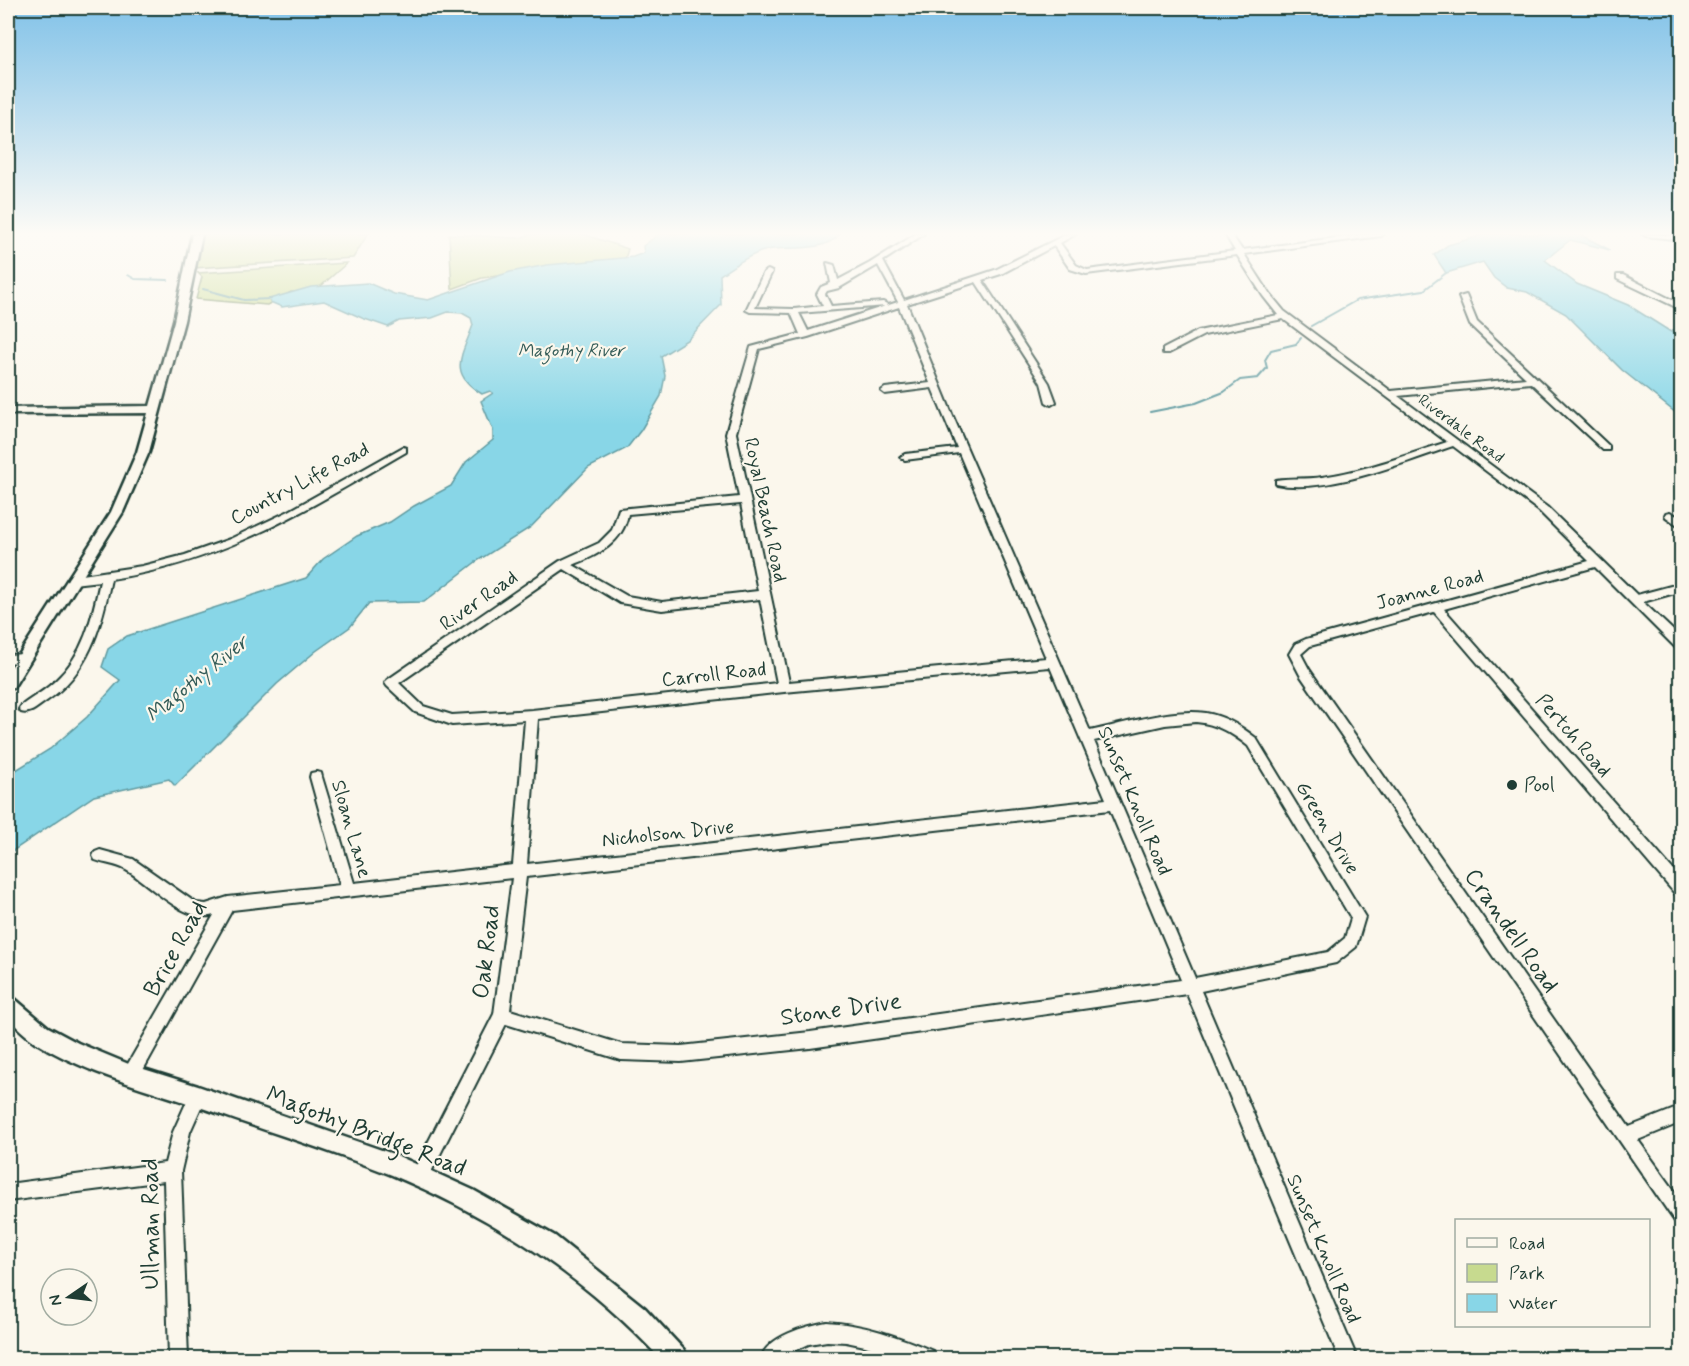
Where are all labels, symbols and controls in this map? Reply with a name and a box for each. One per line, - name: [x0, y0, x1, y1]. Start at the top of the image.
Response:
- water label: Magothy River: [518, 339, 627, 365]
- street label: Riverdale Road: [1414, 390, 1508, 468]
- street label: Royal Beach Road: [737, 435, 793, 585]
- street label: Country Life Road: [226, 436, 374, 532]
- street label: Joanne Road: [1373, 563, 1487, 617]
- street label: River Road: [435, 564, 523, 638]
- water label: Magothy River: [140, 628, 257, 731]
- street label: Carroll Road: [660, 656, 768, 694]
- street label: Pertch Road: [1529, 688, 1617, 784]
- street label: Sunset Knoll Road: [1090, 722, 1178, 880]
- place label: Pool: [1524, 772, 1555, 799]
- street label: Green Drive: [1289, 776, 1365, 880]
- street label: Sloan Lane: [324, 777, 378, 881]
- marker: Pool: [1505, 778, 1519, 792]
- street label: Nicholson Drive: [600, 814, 736, 854]
- street label: Crandell Road: [1457, 863, 1565, 999]
- street label: Brice Road: [137, 896, 215, 1002]
- street label: Oak Road: [466, 903, 508, 1001]
- street label: Stone Drive: [779, 986, 904, 1034]
- street label: Magothy Bridge Road: [260, 1080, 470, 1187]
- street label: Ullman Road: [136, 1158, 167, 1290]
- street label: Sunset Knoll Road: [1279, 1170, 1367, 1328]
- legend: [1455, 1219, 1650, 1327]
- text: Road: [1509, 1232, 1545, 1256]
- text: Park: [1509, 1262, 1545, 1286]
- north arrow: [39, 1267, 99, 1327]
- text: Water: [1509, 1292, 1558, 1316]
- text: N: [44, 1293, 67, 1308]

